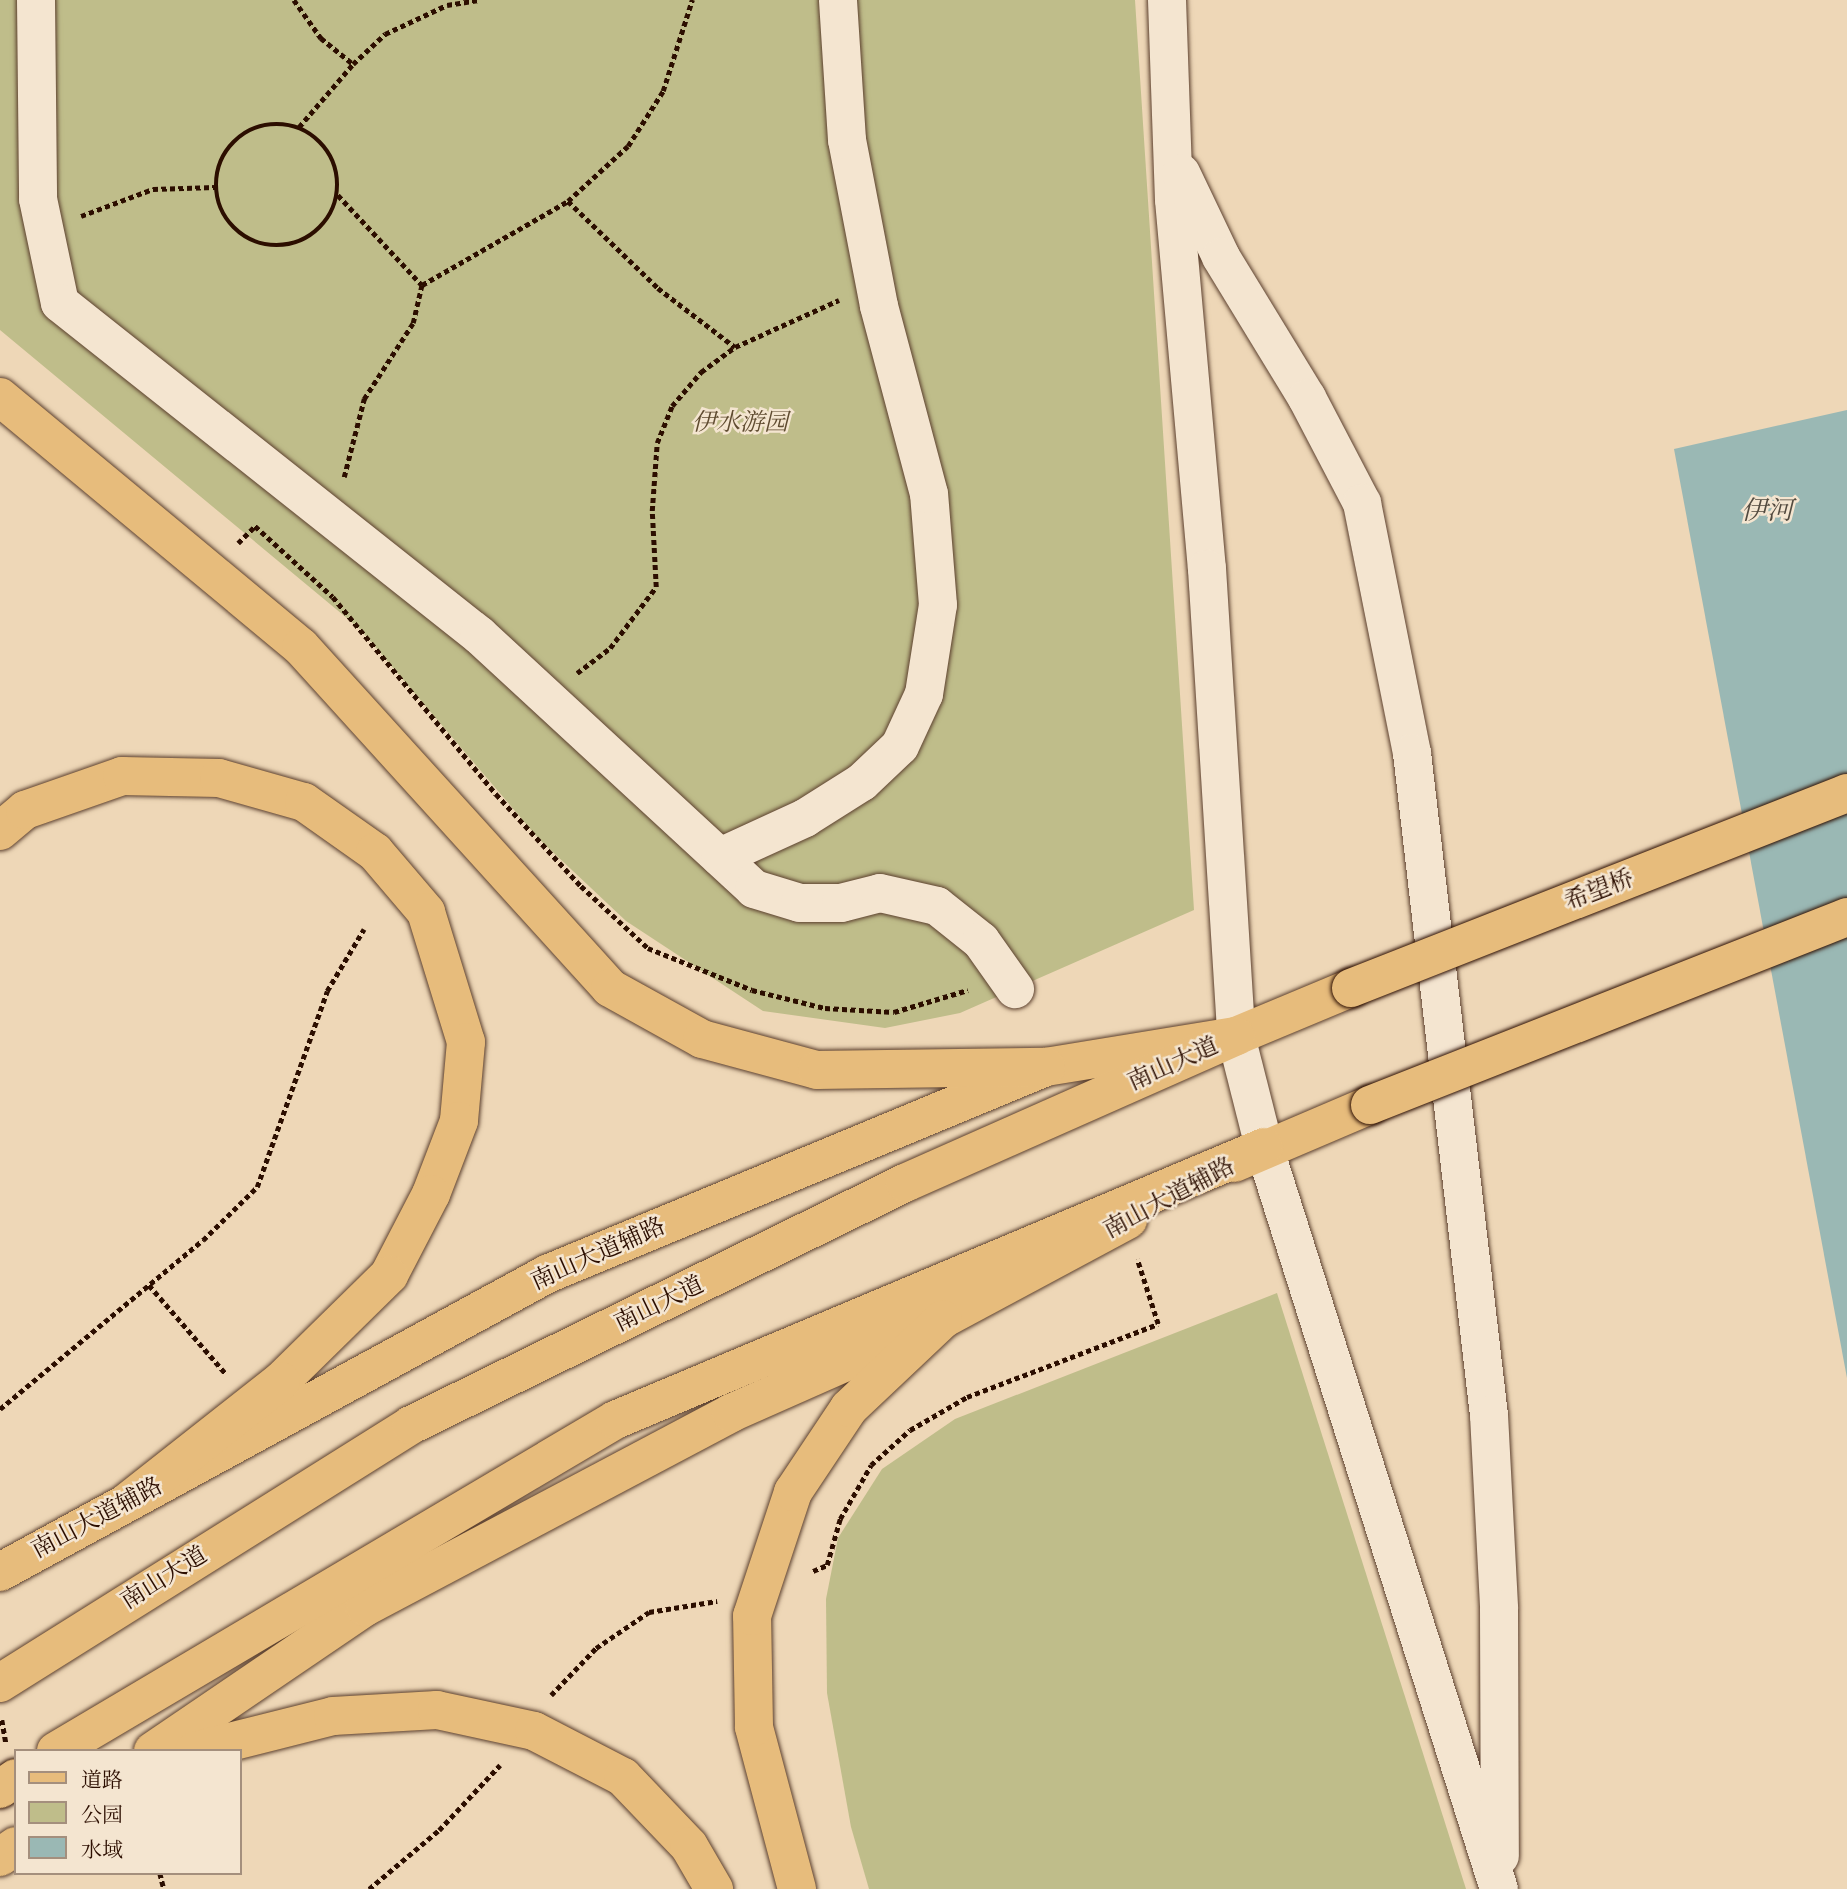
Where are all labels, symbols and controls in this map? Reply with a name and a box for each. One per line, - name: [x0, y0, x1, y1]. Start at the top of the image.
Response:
- park label: 伊水游园: [692, 409, 788, 437]
- water label: 伊河: [1741, 495, 1793, 527]
- street label: 希望桥: [1560, 864, 1638, 916]
- street label: 南山大道: [1123, 1031, 1223, 1097]
- street label: 南山大道辅路: [1099, 1151, 1239, 1245]
- street label: 南山大道辅路: [526, 1212, 670, 1296]
- street label: 南山大道: [610, 1270, 708, 1338]
- street label: 南山大道辅路: [27, 1471, 167, 1565]
- street label: 南山大道: [116, 1540, 212, 1616]
- legend: [14, 1749, 242, 1875]
- text: 道路: [81, 1767, 123, 1793]
- text: 公园: [81, 1802, 123, 1828]
- text: 水域: [81, 1837, 123, 1863]

